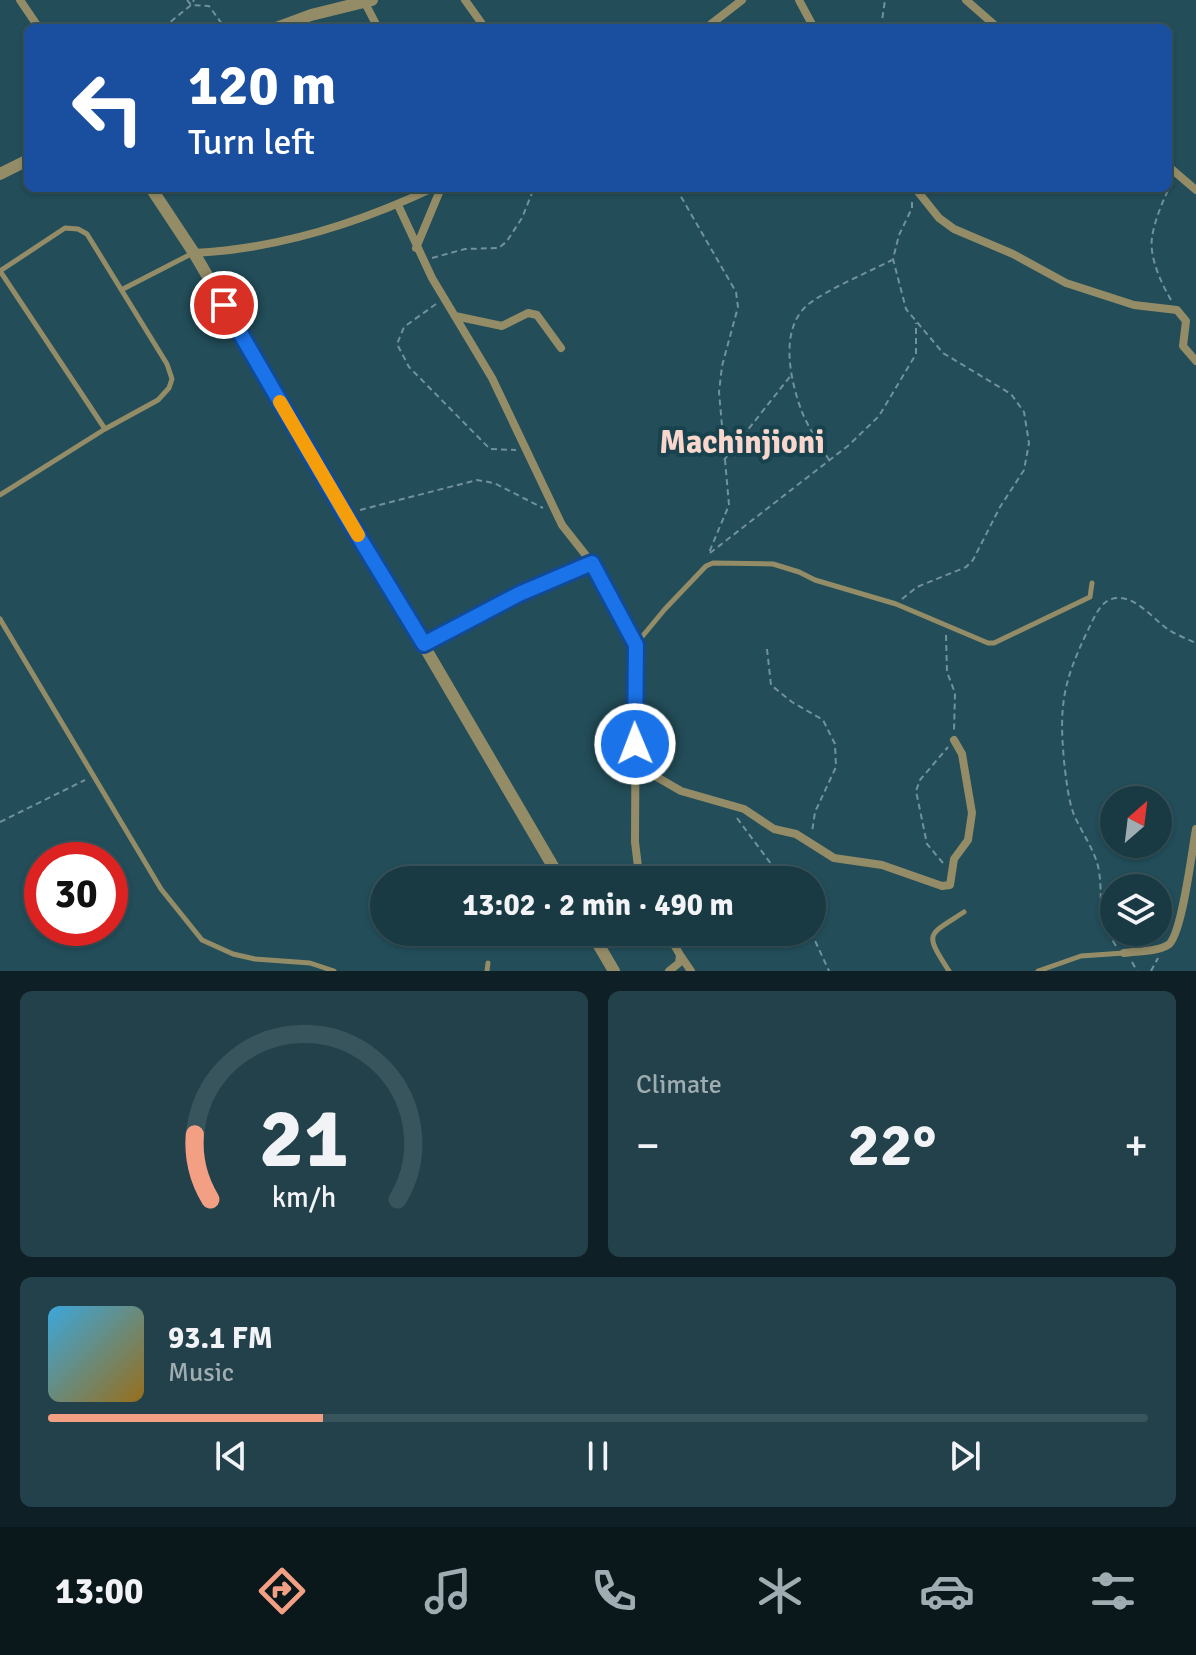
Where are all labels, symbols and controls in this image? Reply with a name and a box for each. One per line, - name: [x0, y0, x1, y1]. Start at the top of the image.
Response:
- text: 120 m: [188, 51, 336, 120]
- icon: left: [56, 56, 160, 160]
- text: Turn left: [188, 120, 315, 165]
- pin: [190, 271, 258, 339]
- icon: arrive: [202, 283, 246, 327]
- district label: Machinjioni: [659, 423, 825, 462]
- position arrow: [593, 702, 677, 786]
- north arrow: [1100, 786, 1172, 858]
- map controls: [1100, 786, 1172, 946]
- speed limit sign: 30: [24, 842, 128, 946]
- button: layers: [1100, 874, 1172, 946]
- text: 13:02 · 2 min · 490 m: [462, 887, 734, 924]
- text: Climate: [636, 1069, 722, 1101]
- text: 21: [259, 1088, 349, 1190]
- text: 22°: [848, 1109, 936, 1183]
- text: −: [636, 1119, 660, 1173]
- text: +: [1124, 1119, 1148, 1173]
- text: km/h: [272, 1180, 336, 1215]
- text: 93.1 FM: [168, 1320, 273, 1357]
- text: Music: [168, 1357, 234, 1389]
- icon: previous: [209, 1434, 253, 1478]
- icon: pause: [576, 1434, 620, 1478]
- icon: next: [943, 1434, 987, 1478]
- icon: directions: [254, 1563, 310, 1619]
- icon: music: [420, 1563, 476, 1619]
- icon: phone: [586, 1563, 642, 1619]
- icon: climate: [752, 1563, 808, 1619]
- icon: car: [919, 1563, 975, 1619]
- icon: filters: [1085, 1563, 1141, 1619]
- text: 13:00: [55, 1569, 143, 1614]

